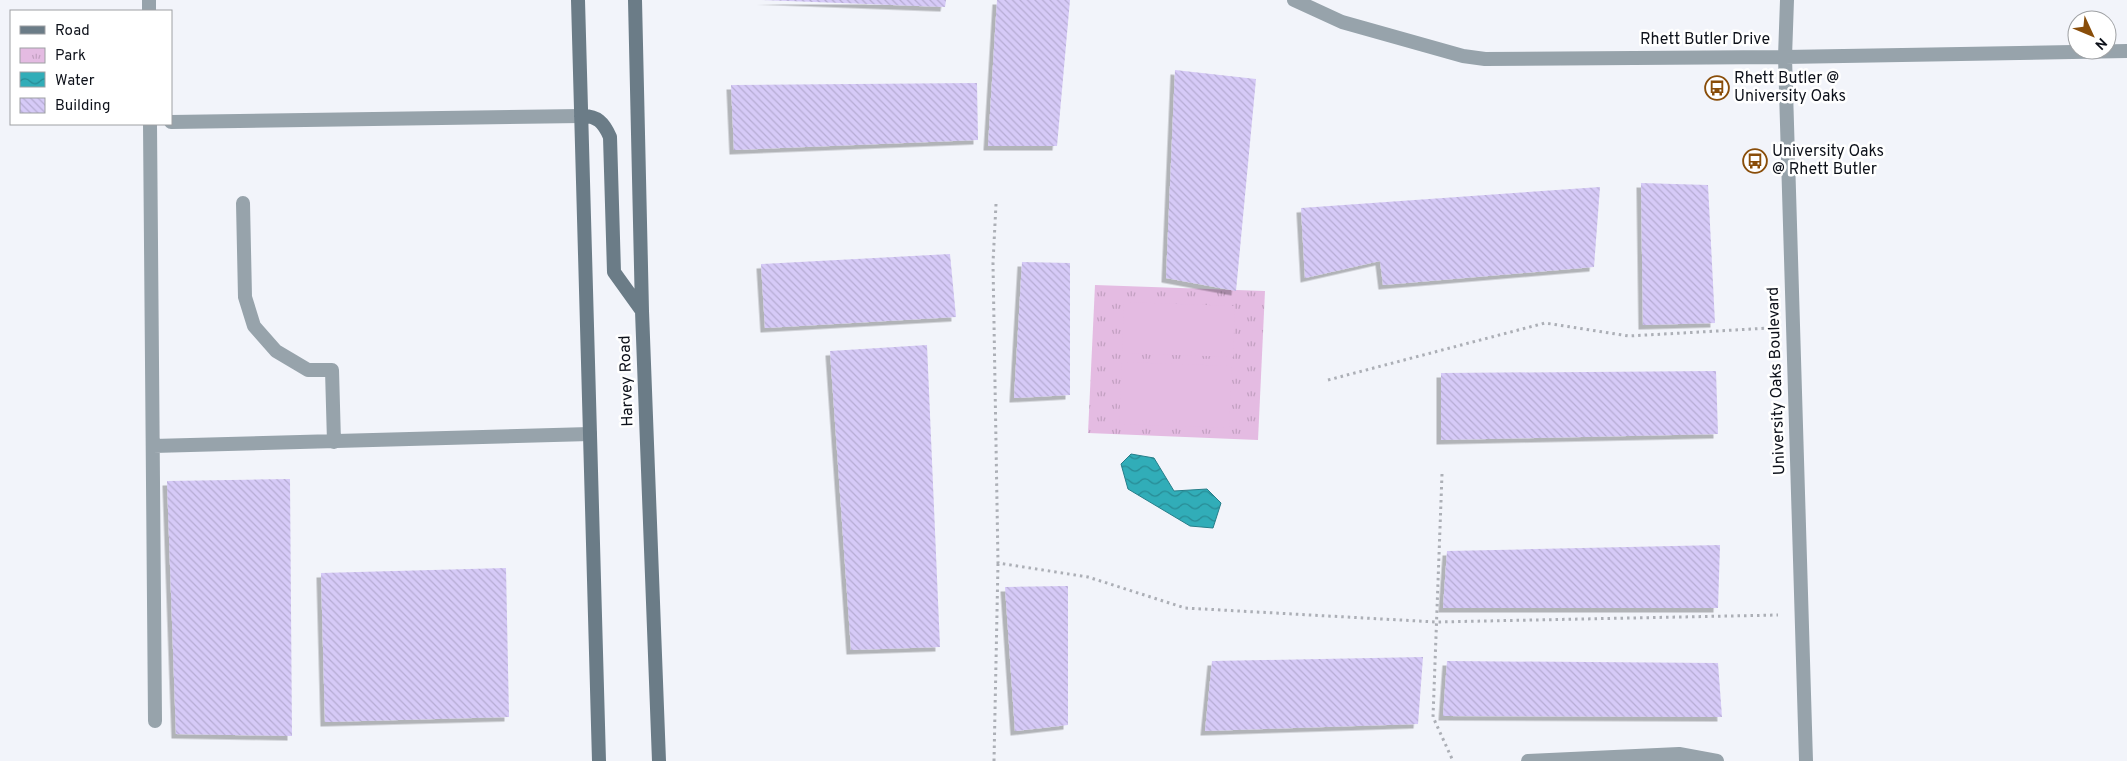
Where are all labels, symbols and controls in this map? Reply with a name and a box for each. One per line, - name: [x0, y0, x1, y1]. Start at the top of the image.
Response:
- legend: [10, 10, 172, 125]
- north arrow: [2067, 10, 2117, 60]
- text: Road: [55, 22, 90, 41]
- street label: Rhett Butler Drive: [1640, 30, 1770, 50]
- text: N: [2091, 33, 2110, 53]
- text: Park: [55, 47, 86, 66]
- place label: Rhett Butler @ University Oaks: [1734, 69, 1846, 107]
- text: Water: [55, 72, 95, 91]
- bus stop icon: Rhett Butler @ University Oaks: [1704, 75, 1730, 101]
- text: Building: [55, 97, 110, 116]
- place label: University Oaks @ Rhett Butler: [1772, 142, 1884, 180]
- bus stop icon: University Oaks @ Rhett Butler: [1742, 148, 1768, 174]
- street label: University Oaks Boulevard: [1764, 287, 1790, 475]
- street label: Harvey Road: [615, 335, 639, 427]

